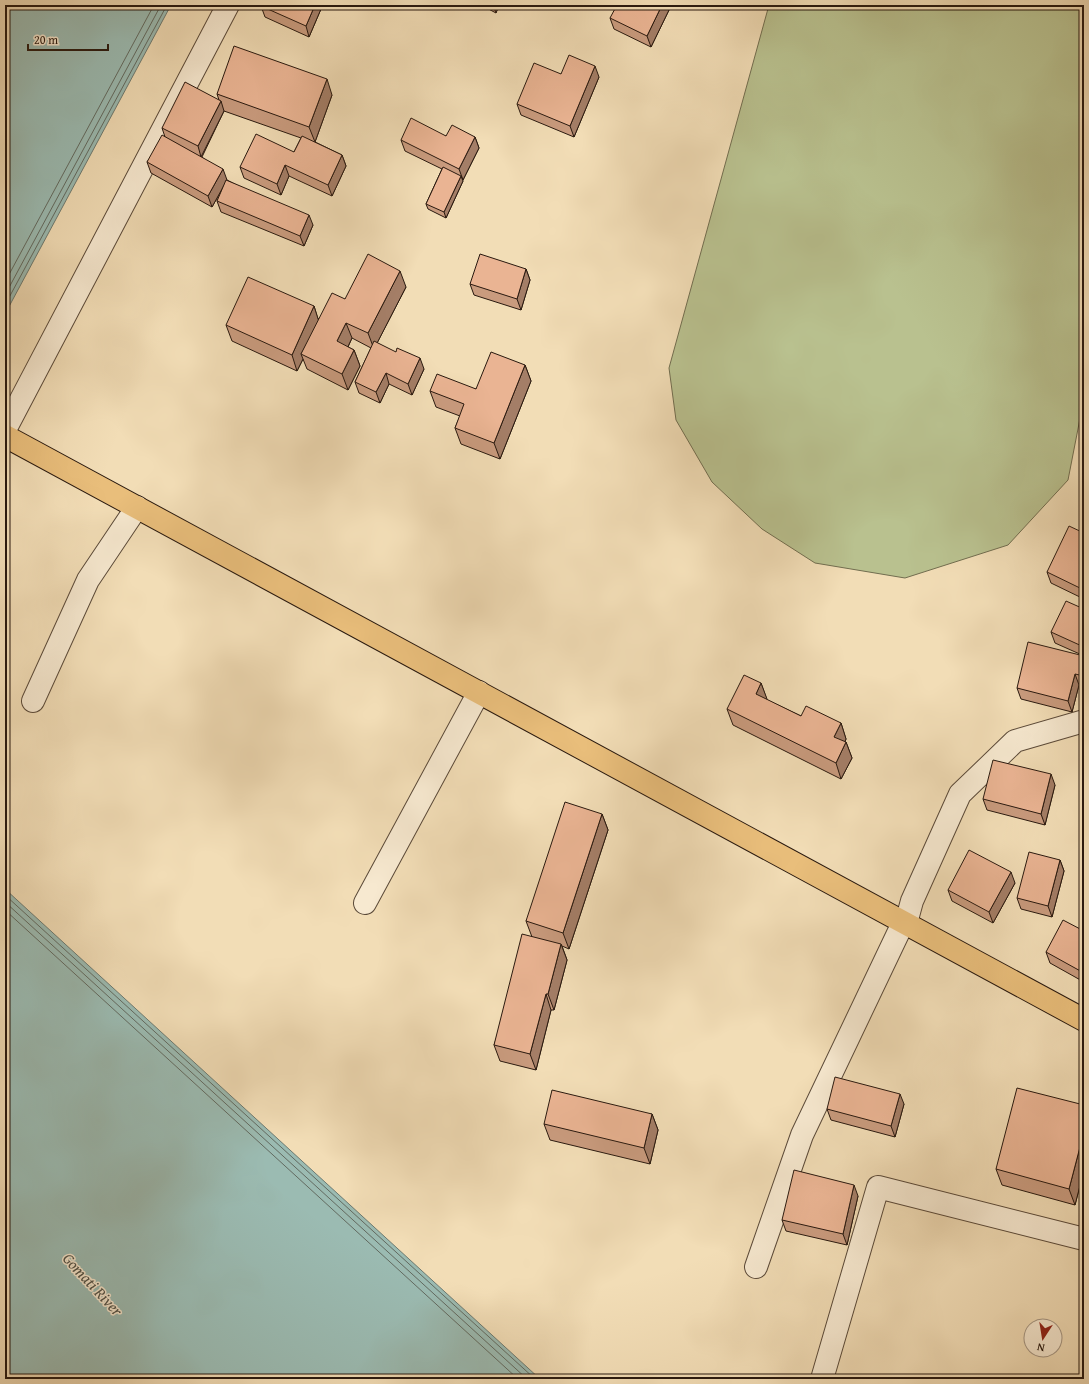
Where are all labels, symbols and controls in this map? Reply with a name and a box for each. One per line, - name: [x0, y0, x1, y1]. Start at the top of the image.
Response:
- scale bar: [28, 26, 108, 52]
- text: 20 m: [34, 31, 58, 48]
- water label: Gomati River: [57, 1247, 129, 1322]
- north arrow: [1023, 1318, 1063, 1358]
- text: N: [1035, 1339, 1046, 1356]

